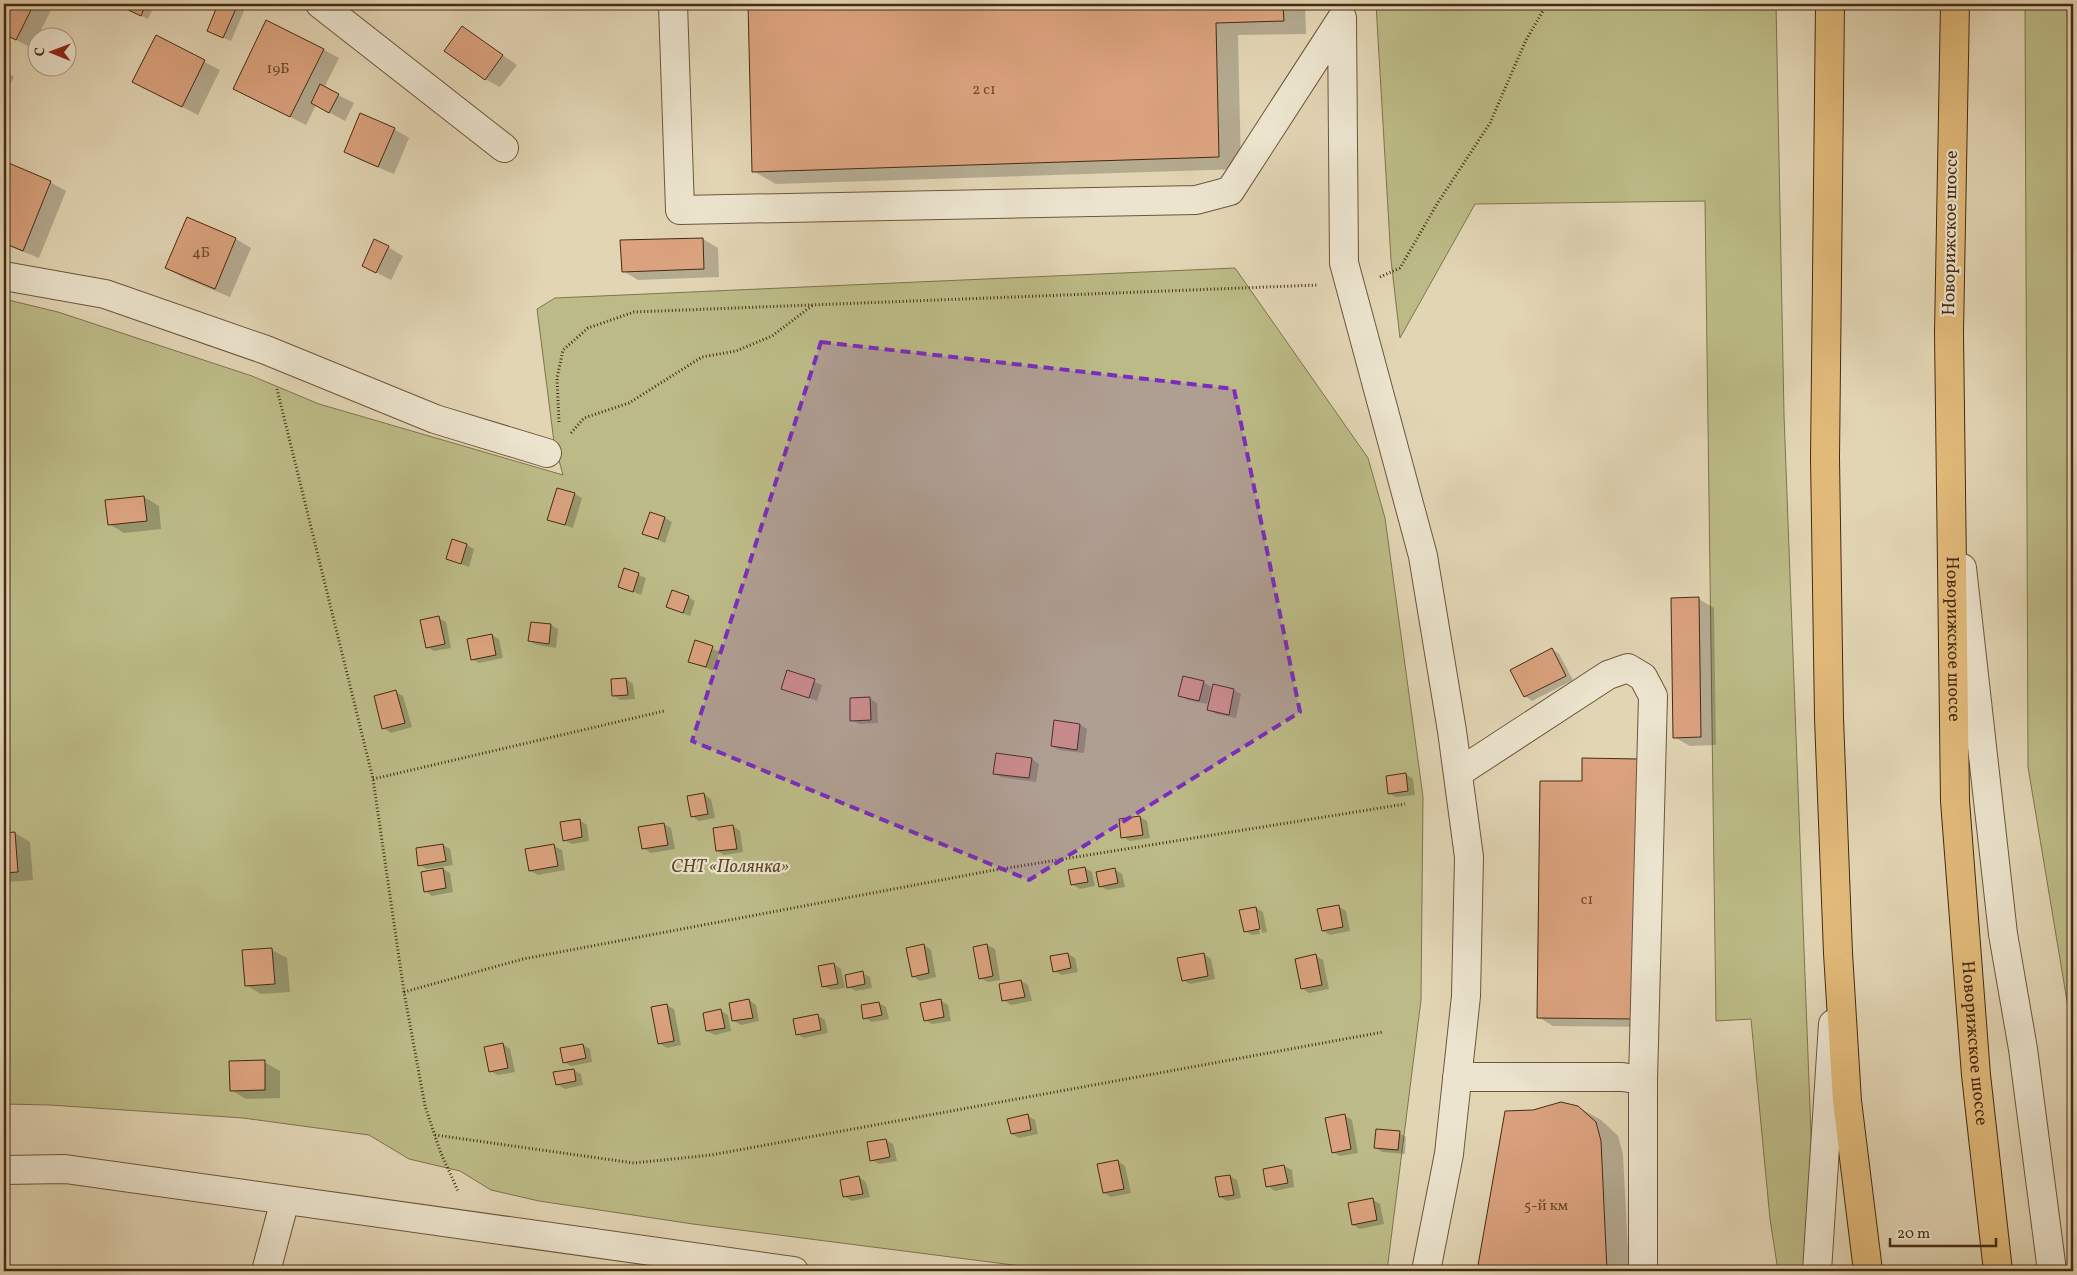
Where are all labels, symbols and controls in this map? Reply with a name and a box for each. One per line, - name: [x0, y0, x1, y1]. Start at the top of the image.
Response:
- north arrow: [28, 28, 78, 78]
- text: С: [31, 47, 50, 56]
- house number: 19Б: [267, 59, 289, 80]
- house number: 2 c1: [972, 80, 996, 101]
- street label: Новорижское шоссе: [1937, 150, 1965, 316]
- house number: 4Б: [192, 243, 210, 264]
- street label: Новорижское шоссе: [1939, 556, 1966, 722]
- park label: СНТ «Полянка»: [671, 855, 789, 880]
- house number: с1: [1581, 890, 1593, 911]
- street label: Новорижское шоссе: [1955, 960, 1994, 1127]
- house number: 5-й км: [1524, 1196, 1568, 1217]
- scale bar: [1890, 1215, 1996, 1247]
- text: 20 m: [1897, 1224, 1930, 1245]

